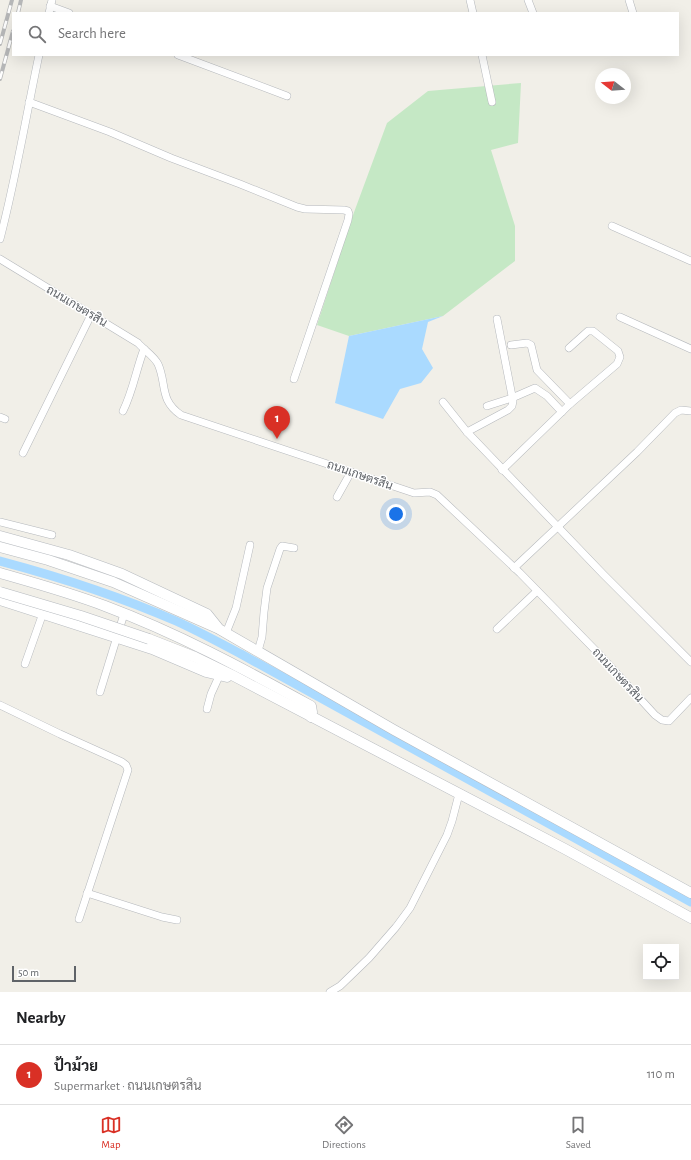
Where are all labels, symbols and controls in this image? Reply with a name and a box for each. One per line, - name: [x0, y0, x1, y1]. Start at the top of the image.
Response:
- search box: [12, 12, 679, 56]
- icon: search: [26, 23, 48, 45]
- text: Search here: [58, 26, 126, 41]
- north arrow: [595, 68, 631, 104]
- street label: ถนนเกษตรสิน: [44, 283, 110, 329]
- pin: 1: [264, 406, 290, 439]
- street label: ถนนเกษตรสิน: [326, 458, 395, 492]
- your location: [386, 504, 406, 524]
- street label: ถนนเกษตรสิน: [590, 646, 646, 704]
- map controls: [643, 944, 679, 980]
- button: locate: [643, 944, 679, 980]
- scale bar: [12, 964, 76, 983]
- text: 50 m: [18, 967, 39, 978]
- text: Nearby: [16, 1009, 66, 1026]
- text: ป้าม้วย: [54, 1059, 98, 1074]
- text: 1: [27, 1068, 31, 1081]
- text: 110 m: [647, 1068, 675, 1081]
- text: Supermarket · ถนนเกษตรสิน: [54, 1080, 202, 1093]
- tab: Map: [100, 1114, 122, 1151]
- tab: Directions: [322, 1114, 366, 1151]
- tab: Saved: [566, 1114, 591, 1151]

